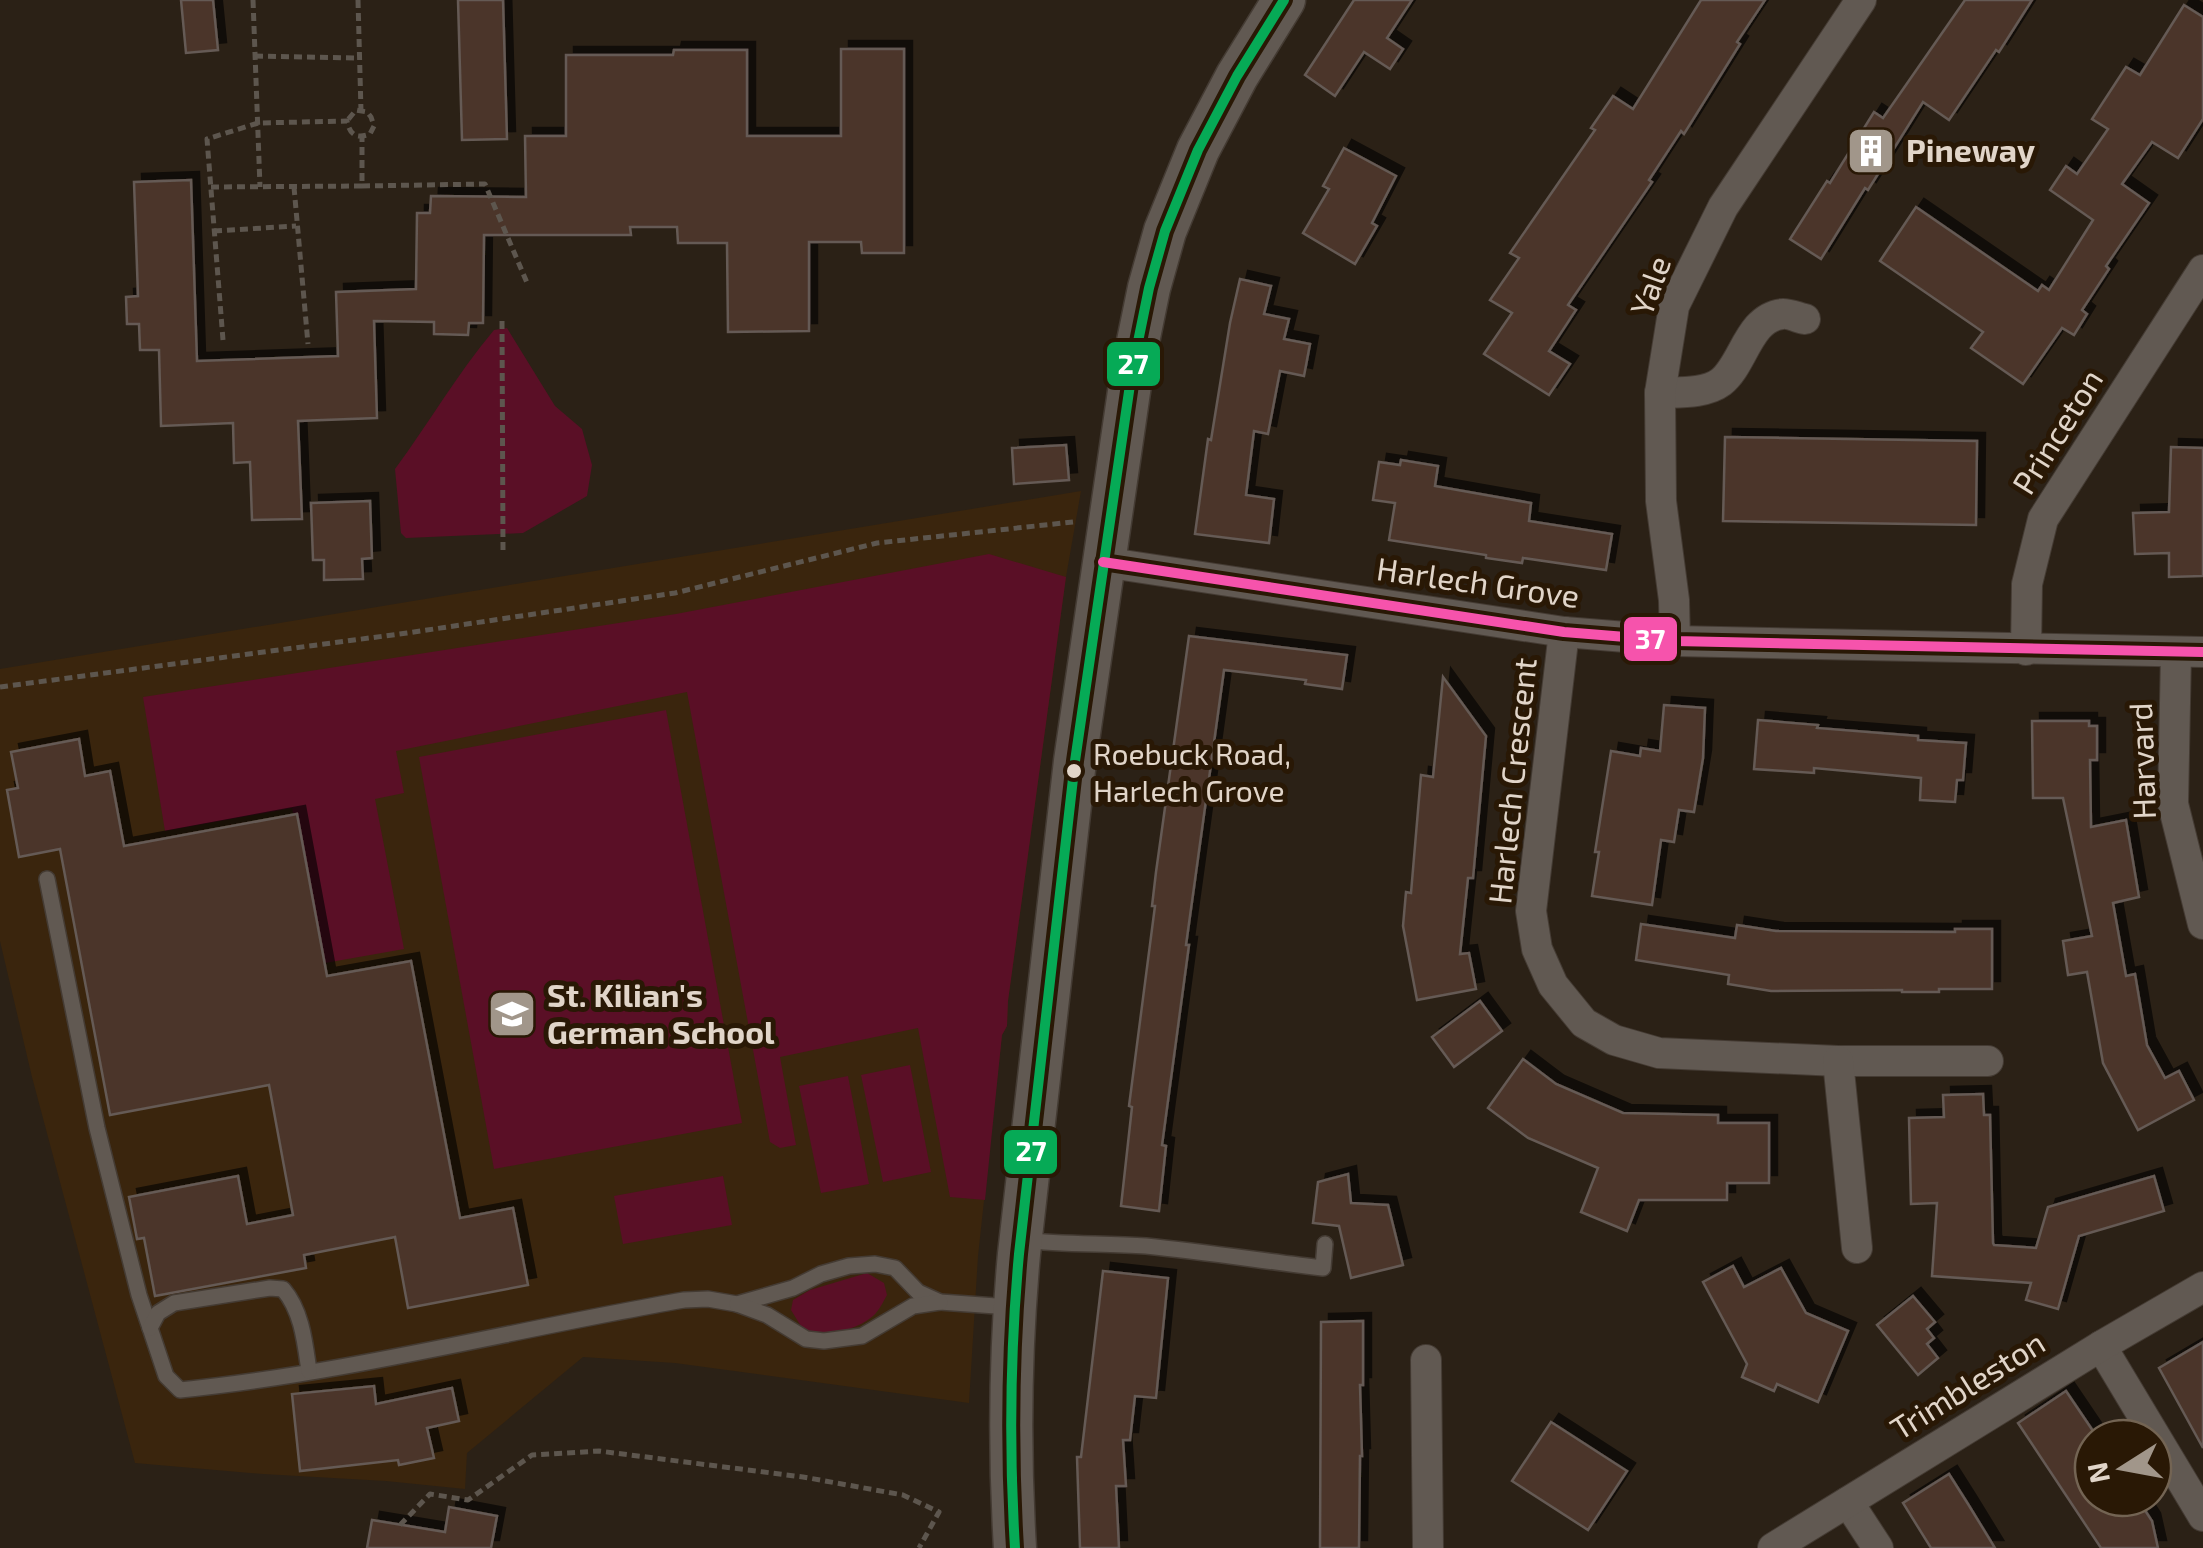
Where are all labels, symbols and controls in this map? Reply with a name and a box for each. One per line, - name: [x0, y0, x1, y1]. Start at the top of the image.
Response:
- building icon: Pineway: [1845, 125, 1897, 177]
- place label: Pineway: [1906, 130, 2035, 169]
- street label: Yale: [1621, 250, 1677, 320]
- line badge: 27: [1105, 340, 1162, 388]
- text: 27: [1117, 346, 1149, 380]
- street label: Princeton: [2003, 362, 2109, 500]
- street label: Harlech Grove: [1374, 548, 1582, 614]
- line badge: 37: [1622, 615, 1679, 663]
- text: 37: [1635, 621, 1666, 655]
- street label: Harlech Crescent: [1479, 656, 1543, 906]
- street label: Harvard: [2120, 702, 2162, 820]
- place label: Roebuck Road, Harlech Grove: [1093, 735, 1291, 808]
- marker: Roebuck Road, Harlech Grove: [1064, 761, 1084, 781]
- place label: St. Kilian's German School: [547, 975, 775, 1050]
- school or university icon: St. Kilian's German School: [486, 988, 538, 1040]
- line badge: 27: [1002, 1128, 1059, 1176]
- text: 27: [1015, 1133, 1047, 1167]
- street label: Trimbleston: [1883, 1322, 2051, 1447]
- north arrow: [2073, 1418, 2173, 1518]
- text: N: [2079, 1460, 2116, 1486]

